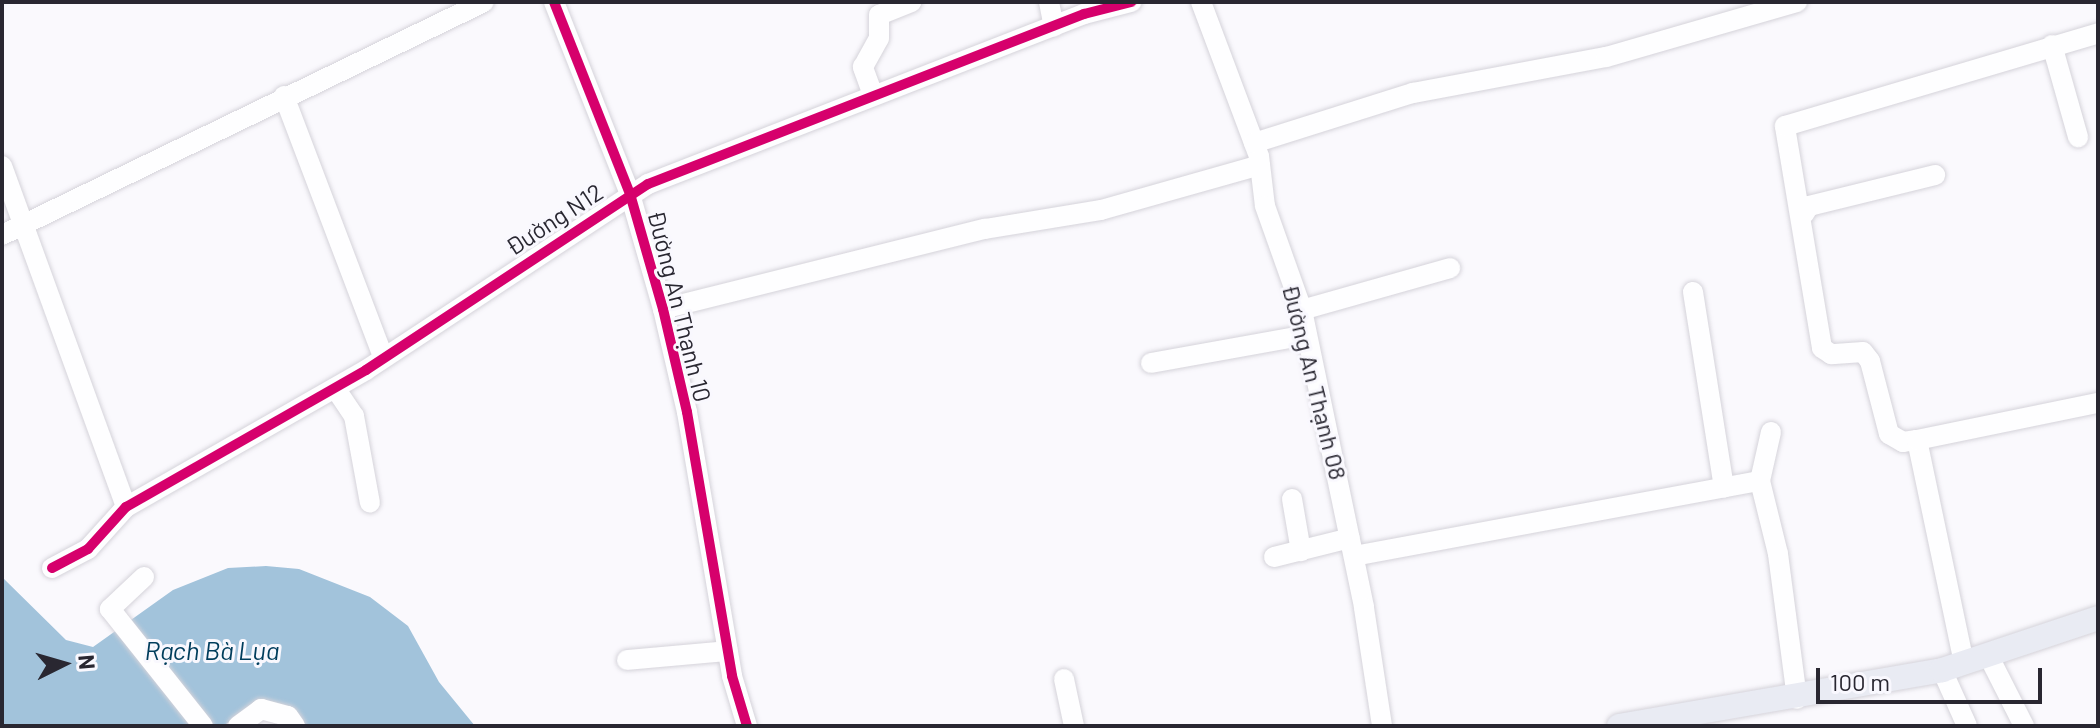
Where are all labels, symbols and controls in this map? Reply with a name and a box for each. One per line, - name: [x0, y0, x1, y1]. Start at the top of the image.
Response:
- street label: Đường N12: [500, 177, 608, 261]
- street label: Đường An Thạnh 10: [642, 207, 718, 405]
- street label: Đường An Thạnh 08: [1277, 281, 1353, 483]
- north arrow: [24, 624, 104, 704]
- water label: Rạch Bà Lụa: [144, 634, 280, 666]
- scale bar: [1820, 652, 2046, 702]
- text: N: [74, 653, 101, 670]
- text: 100 m: [1830, 667, 1890, 696]

